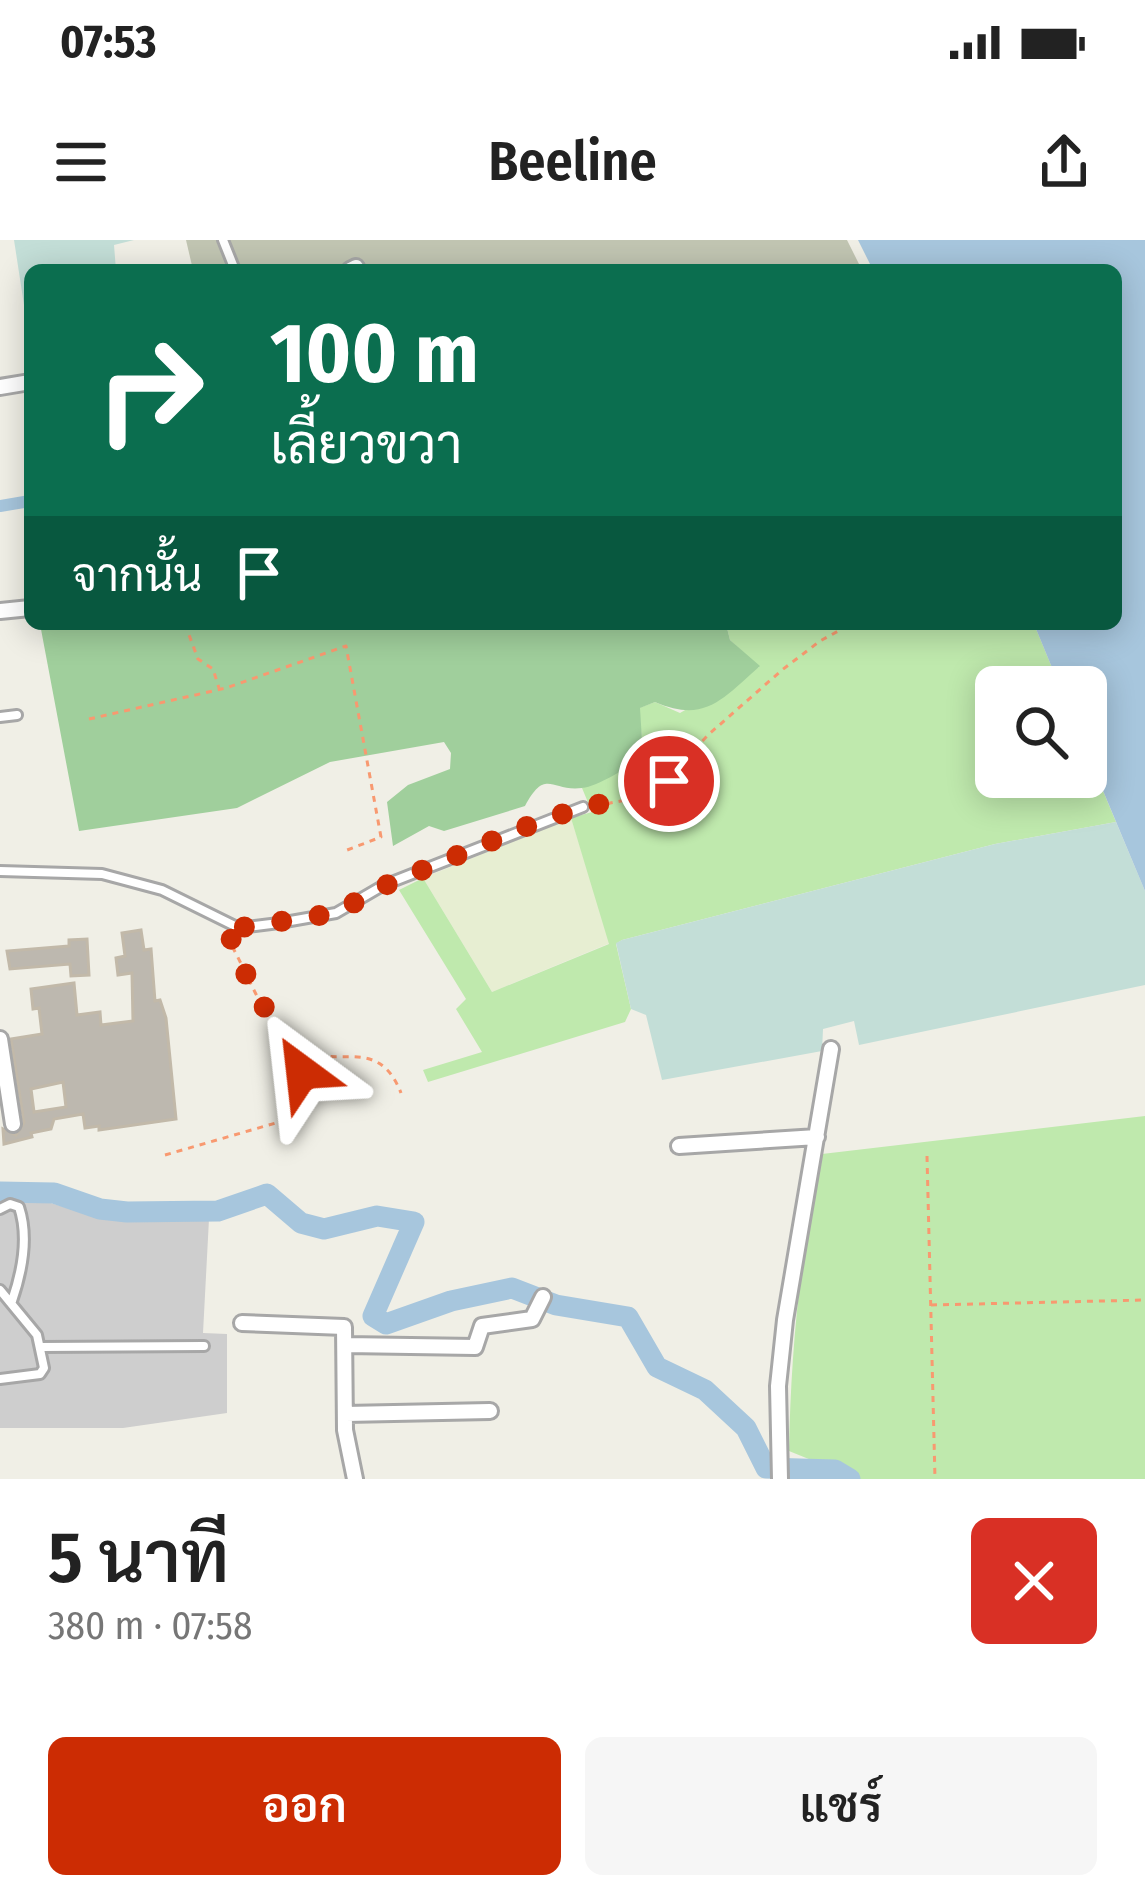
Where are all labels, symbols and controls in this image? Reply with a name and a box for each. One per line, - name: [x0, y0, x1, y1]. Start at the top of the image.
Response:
- text: 07:53: [60, 15, 157, 69]
- icon: menu: [48, 129, 114, 195]
- icon: share: [1031, 129, 1097, 195]
- text: Beeline: [488, 130, 657, 194]
- text: 100 m: [270, 303, 479, 404]
- icon: right: [72, 312, 228, 468]
- text: เลี้ยวขวา: [270, 413, 463, 477]
- icon: arrive: [226, 540, 292, 606]
- text: จากนั้น: [72, 549, 202, 603]
- map controls: [975, 666, 1107, 798]
- button: search: [975, 666, 1107, 798]
- pin: [618, 730, 720, 832]
- icon: arrive: [636, 748, 702, 814]
- position arrow: [239, 1009, 365, 1135]
- text: 5 นาที: [48, 1515, 229, 1601]
- button: close: [971, 1518, 1097, 1644]
- text: 380 m · 07:58: [48, 1603, 252, 1649]
- button: ออก: [48, 1737, 561, 1875]
- button: แชร์: [585, 1737, 1097, 1875]

